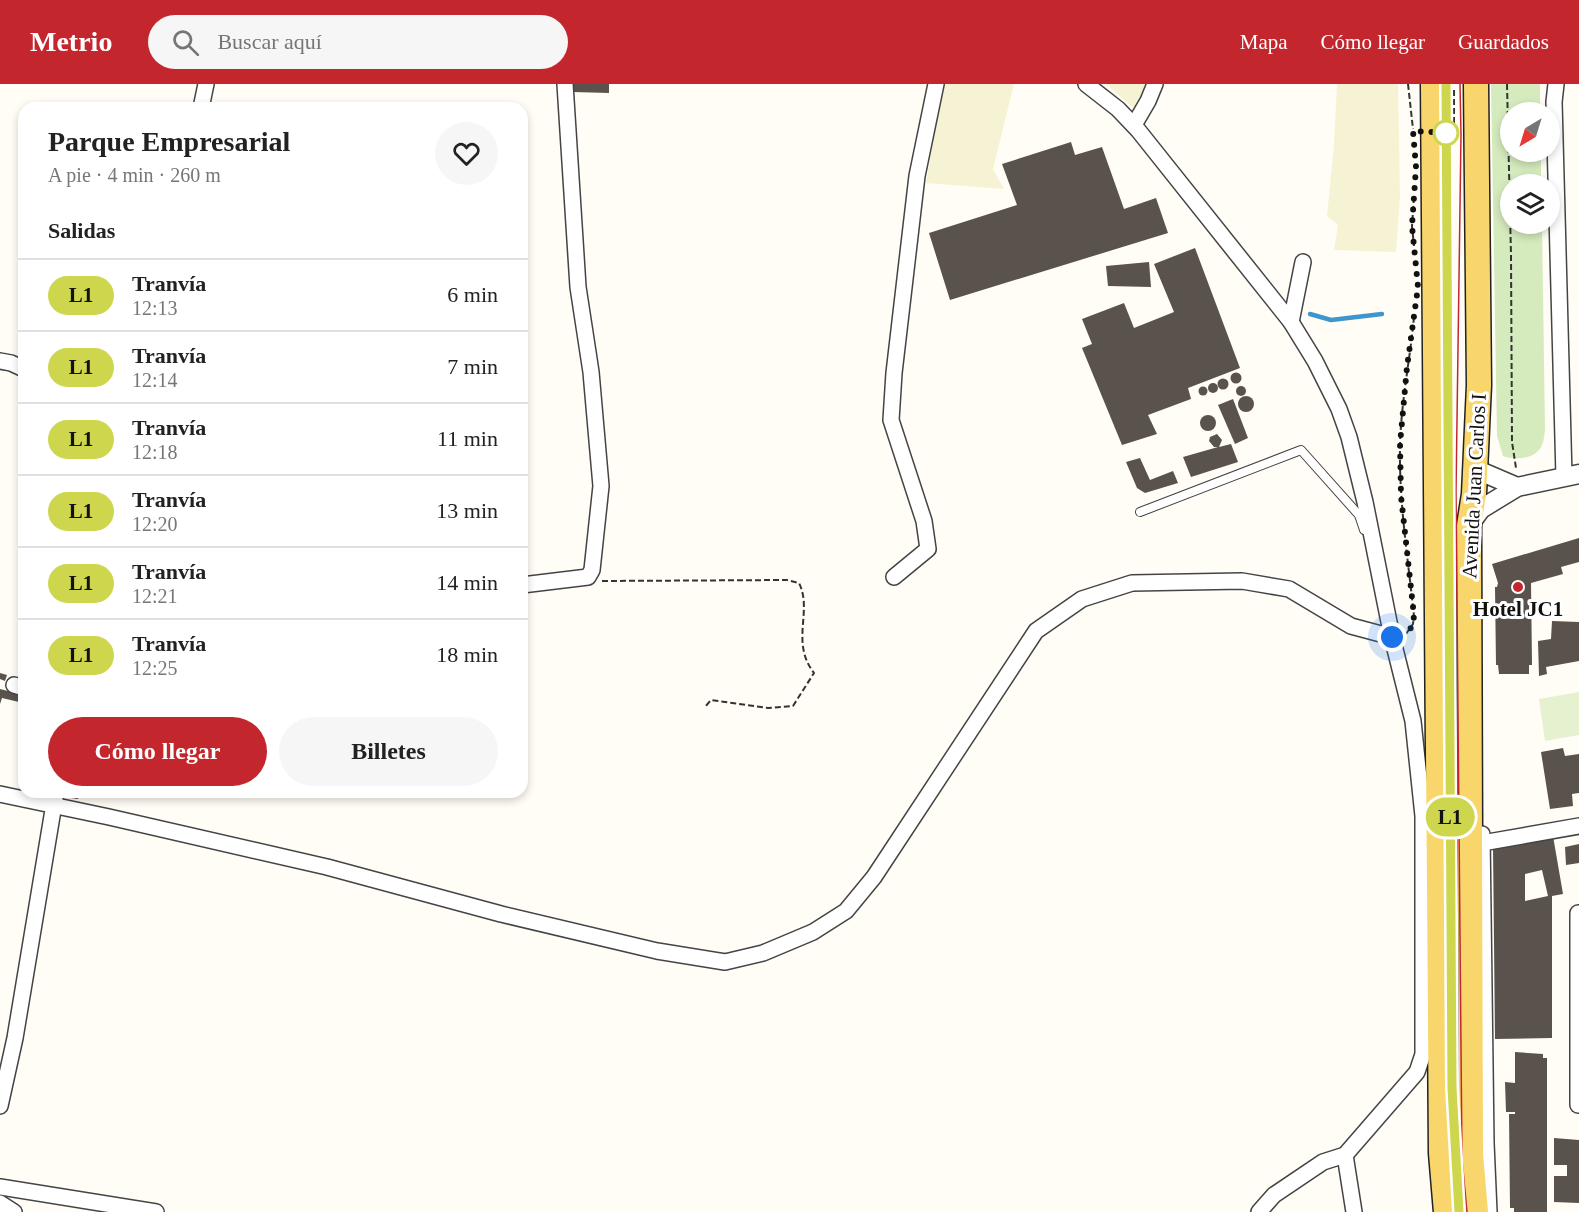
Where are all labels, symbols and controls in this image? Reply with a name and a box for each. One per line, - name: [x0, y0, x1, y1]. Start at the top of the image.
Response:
- search box: [148, 15, 568, 69]
- text: Metrio: [30, 26, 112, 57]
- icon: search: [169, 26, 202, 59]
- text: Buscar aquí: [217, 29, 322, 54]
- text: Mapa: [1240, 30, 1288, 54]
- text: Cómo llegar: [1321, 30, 1425, 54]
- text: Guardados: [1458, 30, 1549, 54]
- north arrow: [1500, 102, 1560, 162]
- map controls: [1500, 102, 1560, 234]
- unlabelled marker: [1433, 120, 1459, 146]
- button: heart: [435, 122, 498, 185]
- text: Parque Empresarial: [48, 126, 290, 157]
- text: A pie · 4 min · 260 m: [48, 164, 221, 186]
- button: layers: [1500, 174, 1560, 234]
- text: Salidas: [48, 218, 115, 243]
- text: Tranvía: [132, 271, 206, 296]
- text: 6 min: [447, 282, 498, 307]
- text: L1: [69, 283, 93, 307]
- text: 12:13: [132, 297, 178, 319]
- text: Tranvía: [132, 343, 206, 368]
- text: 7 min: [447, 354, 498, 379]
- text: L1: [69, 355, 93, 379]
- text: 12:14: [132, 369, 178, 391]
- street label: Avenida Juan Carlos I: [1457, 393, 1491, 579]
- text: Tranvía: [132, 415, 206, 440]
- text: 11 min: [437, 426, 498, 451]
- text: L1: [69, 427, 93, 451]
- text: 12:18: [132, 441, 178, 463]
- text: Tranvía: [132, 487, 206, 512]
- text: 13 min: [436, 498, 498, 523]
- text: L1: [69, 499, 93, 523]
- text: 12:20: [132, 513, 178, 535]
- text: Tranvía: [132, 559, 206, 584]
- text: 14 min: [436, 570, 498, 595]
- text: L1: [69, 571, 93, 595]
- marker: Hotel JC1: [1511, 580, 1525, 594]
- text: 12:21: [132, 585, 178, 607]
- place label: Hotel JC1: [1473, 597, 1563, 621]
- your location: [1377, 622, 1407, 652]
- text: Tranvía: [132, 631, 206, 656]
- text: 18 min: [436, 642, 498, 667]
- text: L1: [69, 643, 93, 667]
- text: 12:25: [132, 657, 178, 679]
- button: Cómo llegar: [48, 717, 267, 786]
- button: Billetes: [279, 717, 498, 786]
- line badge: L1: [1423, 798, 1477, 836]
- text: L1: [1438, 805, 1462, 829]

